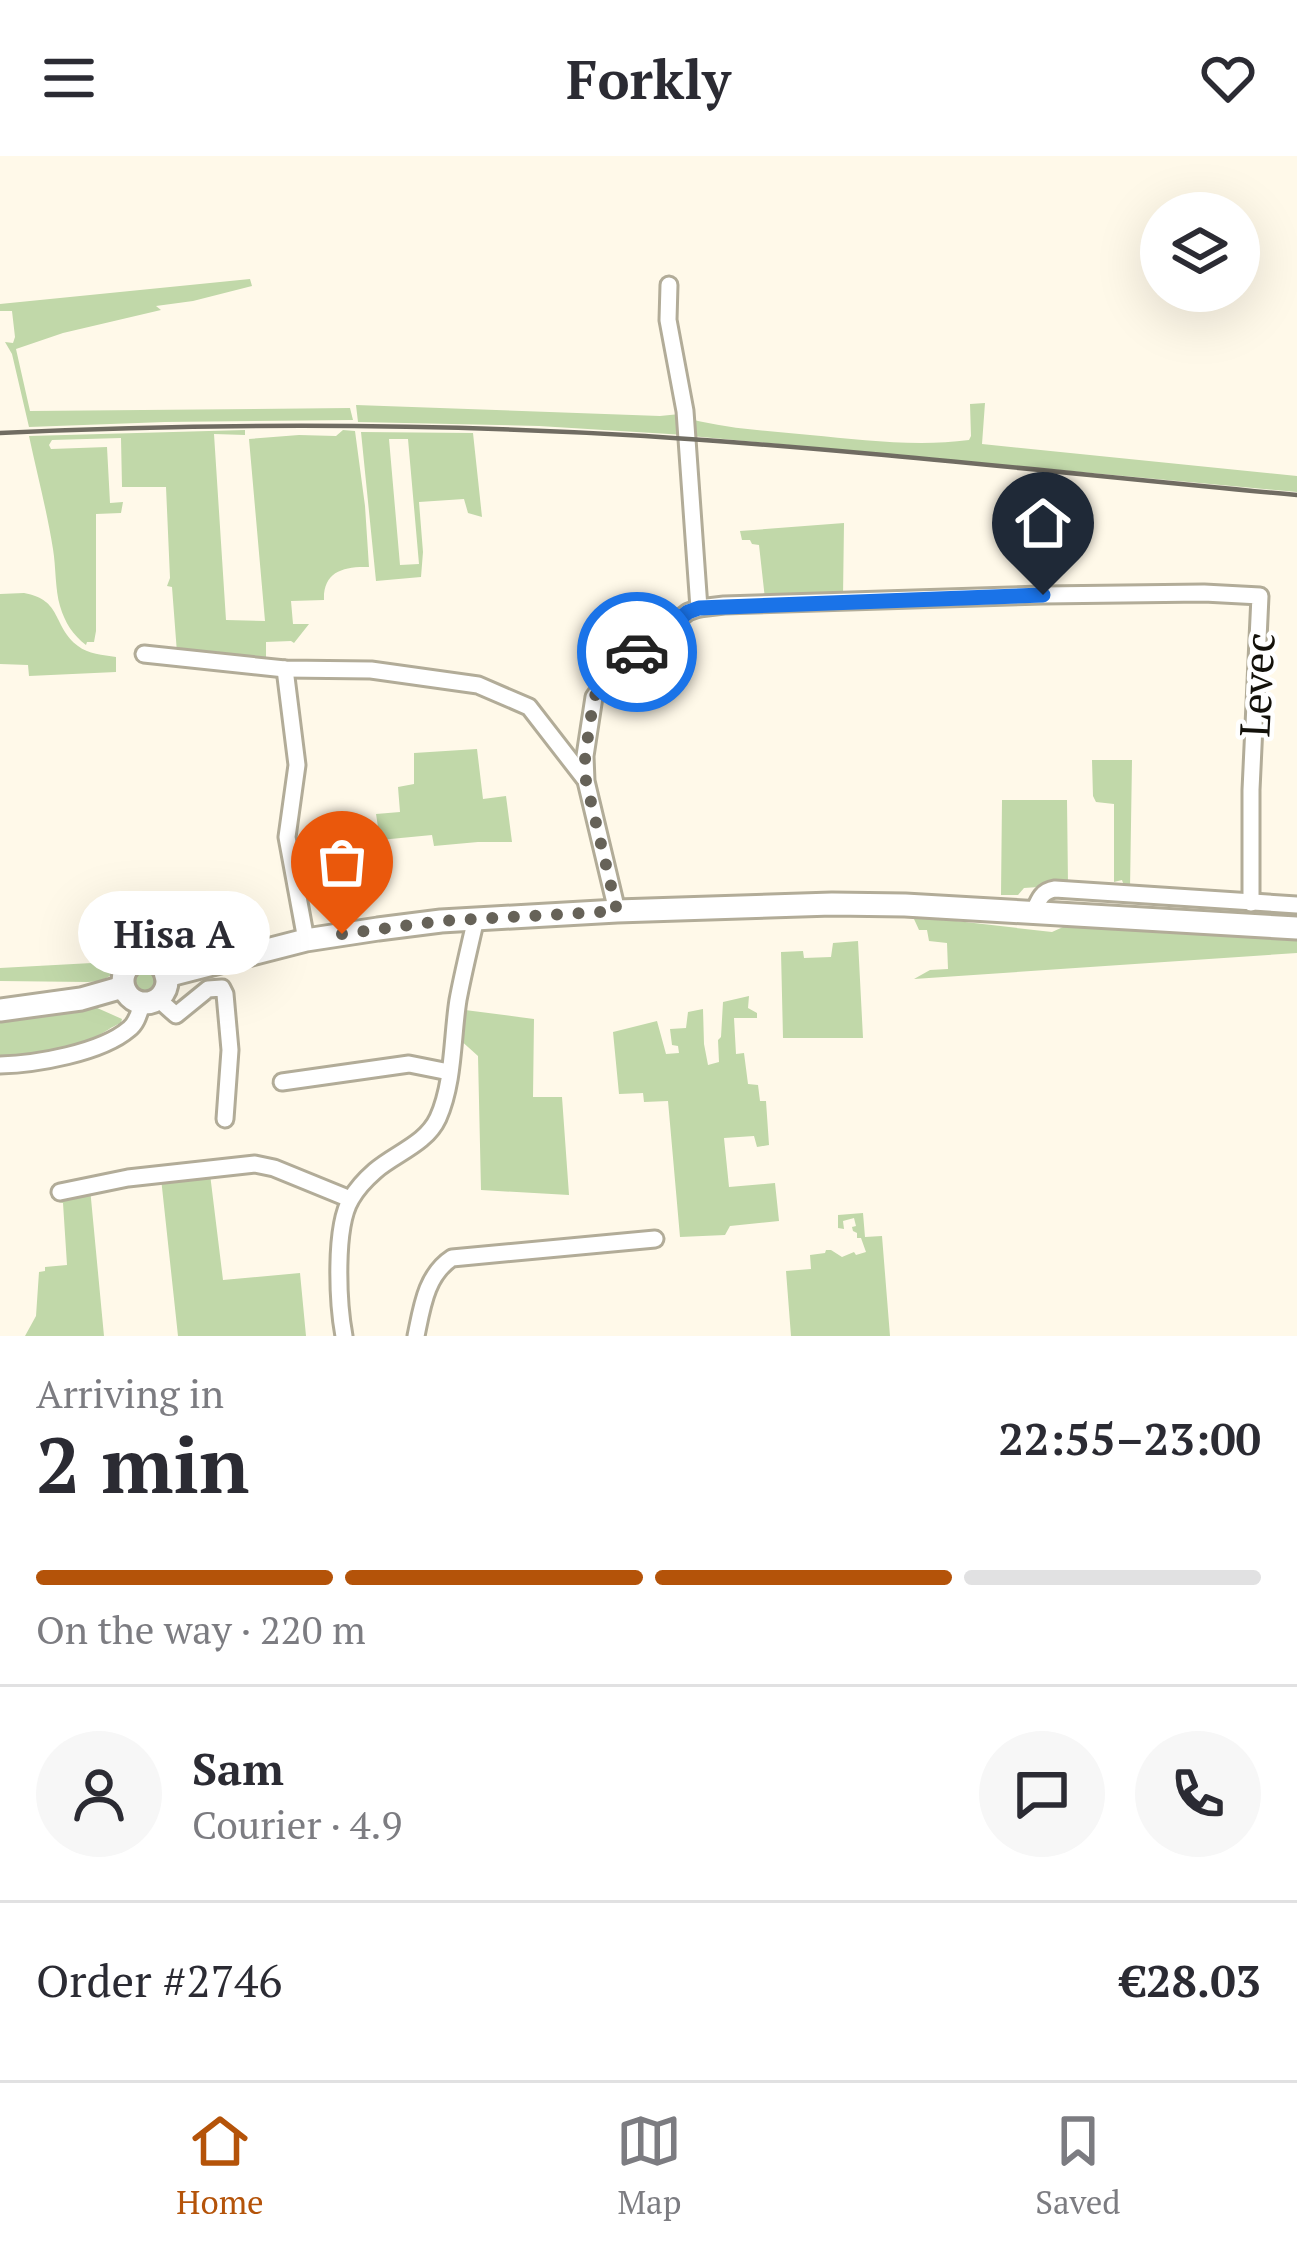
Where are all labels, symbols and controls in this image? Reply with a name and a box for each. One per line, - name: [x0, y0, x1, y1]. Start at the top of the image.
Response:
- text: Forkly: [566, 43, 731, 114]
- icon: menu: [36, 45, 102, 111]
- icon: heart: [1195, 45, 1261, 111]
- map controls: [1140, 192, 1260, 312]
- button: layers: [1140, 192, 1260, 312]
- pin: [992, 472, 1094, 595]
- icon: home: [1010, 490, 1076, 556]
- courier: [577, 592, 697, 712]
- icon: car: [604, 619, 670, 685]
- street label: Levec: [1225, 631, 1287, 739]
- pin: [291, 811, 393, 934]
- icon: bag: [309, 829, 375, 895]
- callout: Hisa A: [78, 892, 270, 976]
- text: Hisa A: [114, 907, 234, 959]
- text: Arriving in: [36, 1367, 224, 1419]
- text: 22:55–23:00: [999, 1408, 1261, 1468]
- text: 2 min: [36, 1412, 249, 1515]
- text: On the way · 220 m: [36, 1603, 366, 1655]
- button: person: [36, 1731, 162, 1857]
- button: chat: [979, 1731, 1105, 1857]
- button: phone: [1135, 1731, 1261, 1857]
- text: Sam: [192, 1738, 284, 1798]
- text: Courier · 4.9: [192, 1798, 402, 1850]
- text: Order #2746: [36, 1950, 282, 2010]
- text: €28.03: [1121, 1950, 1261, 2010]
- tab: Home: [176, 2108, 264, 2223]
- tab: Map: [616, 2108, 682, 2223]
- tab: Saved: [1035, 2108, 1121, 2223]

